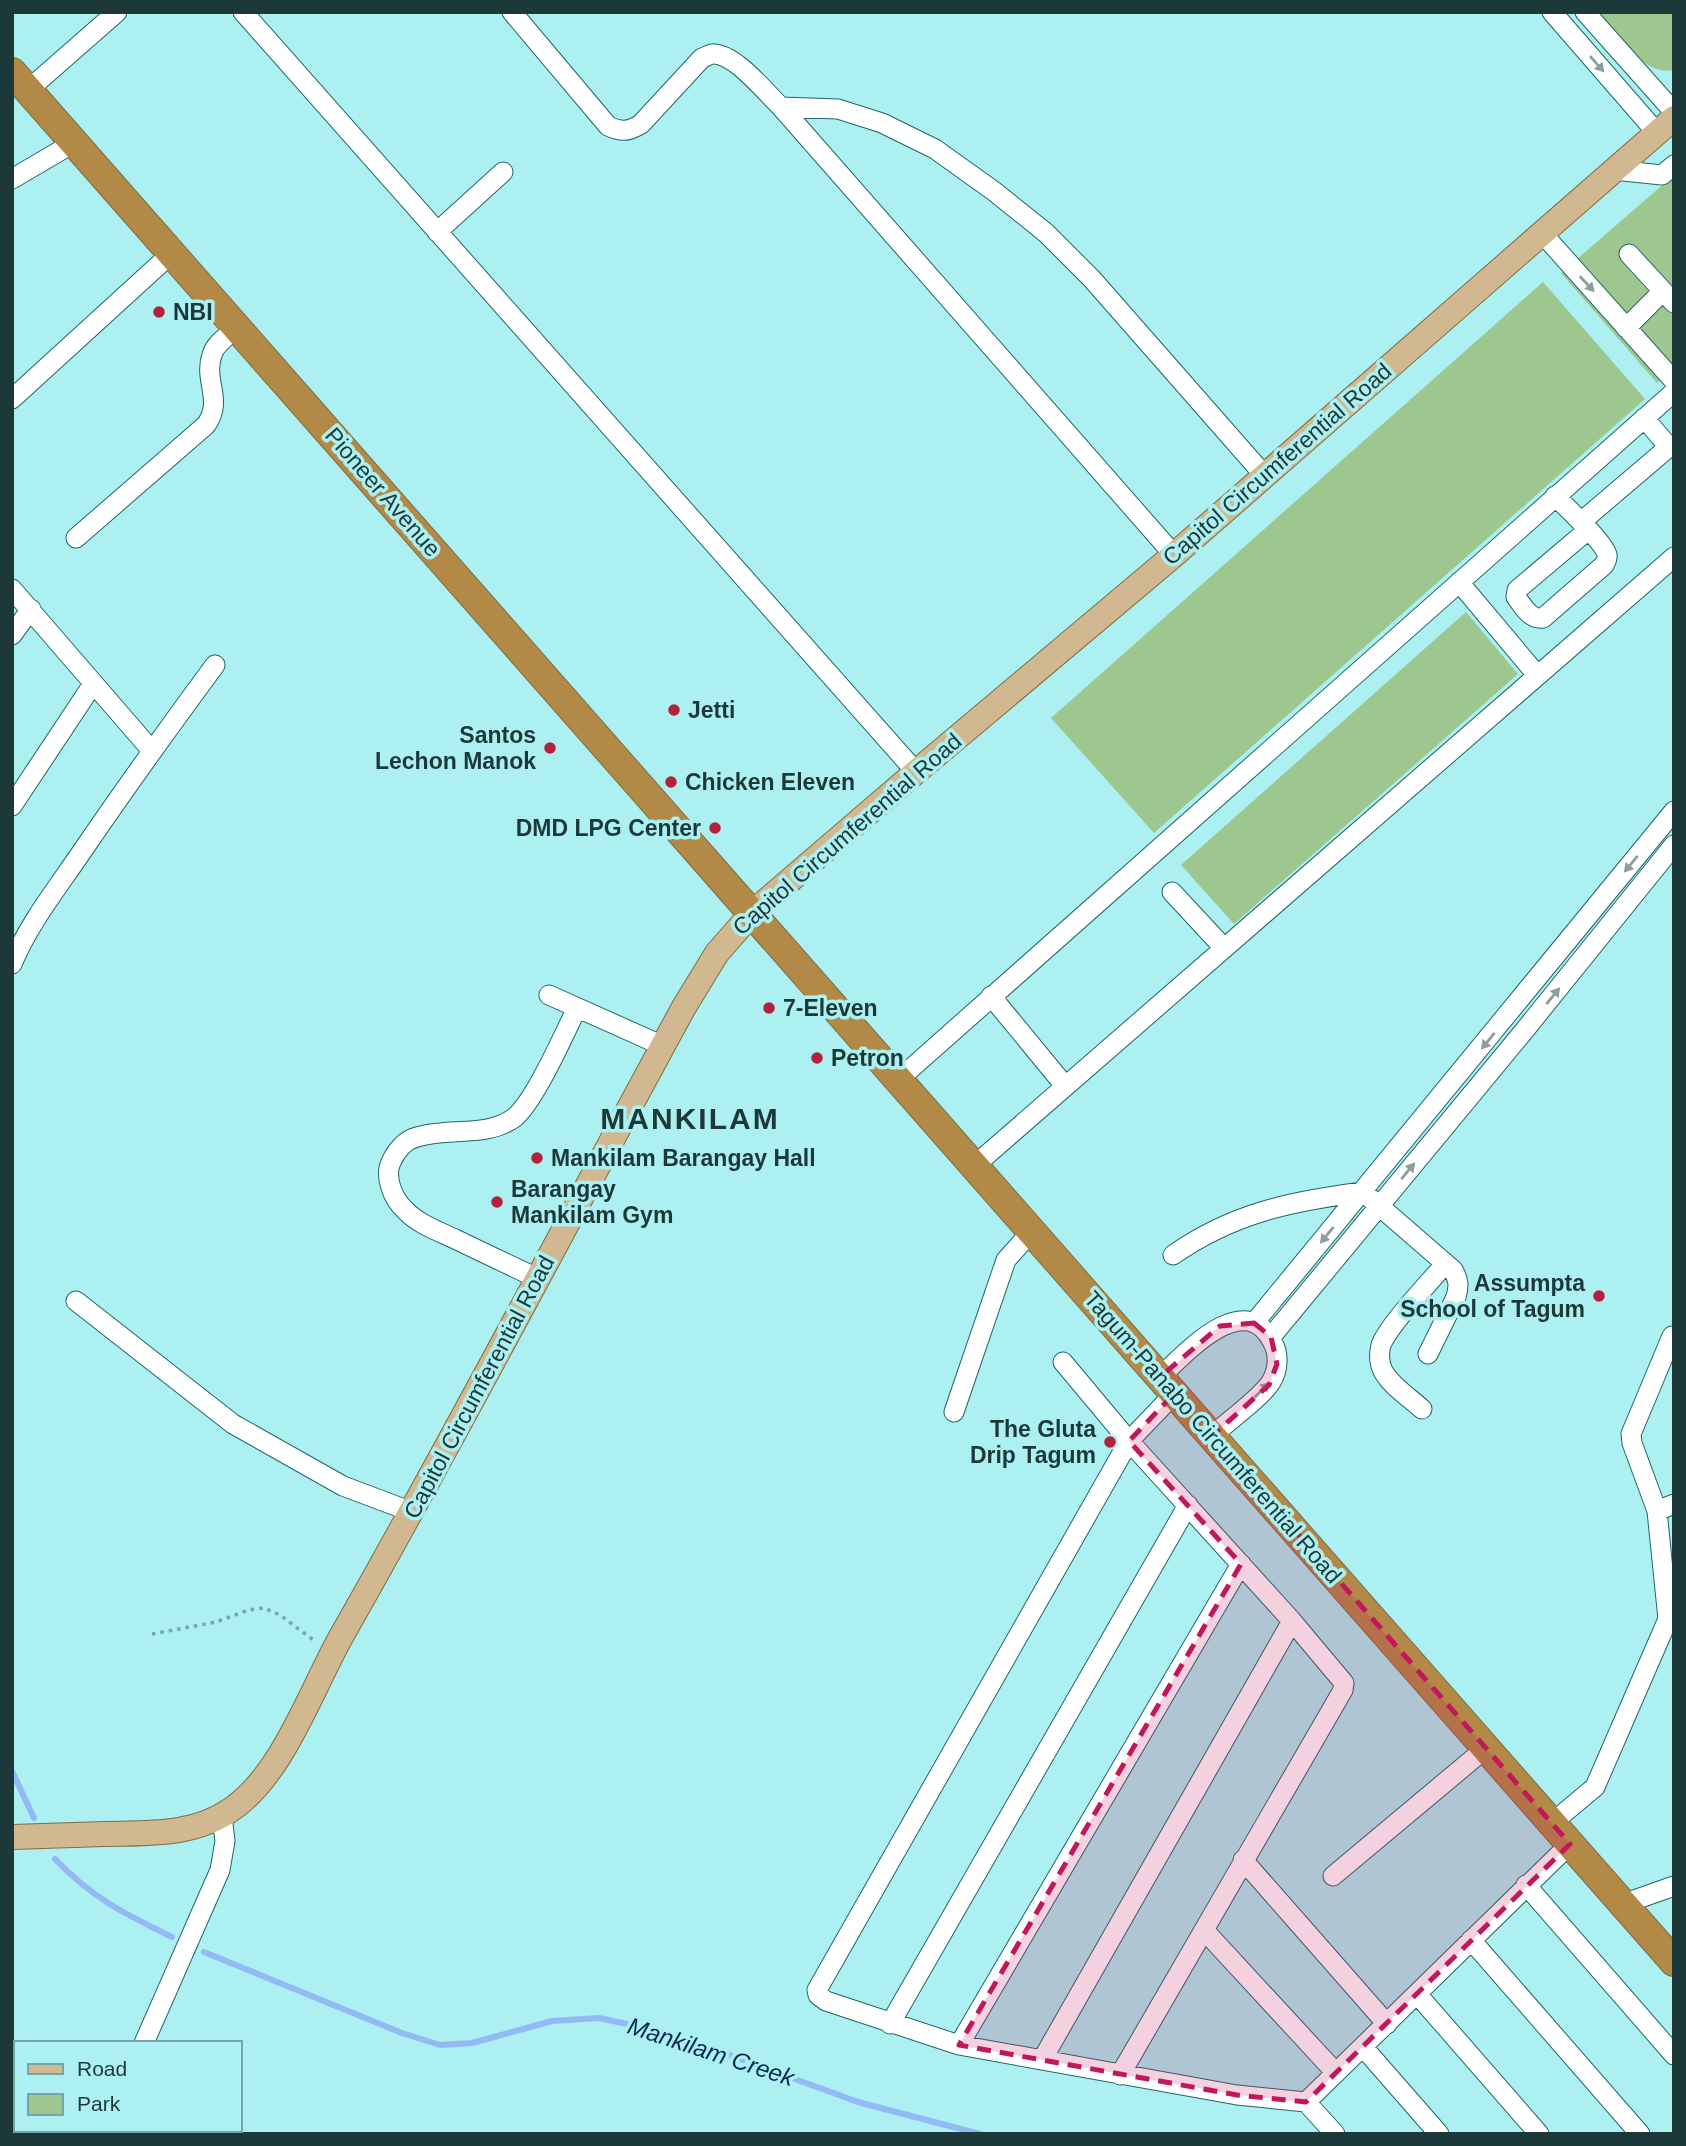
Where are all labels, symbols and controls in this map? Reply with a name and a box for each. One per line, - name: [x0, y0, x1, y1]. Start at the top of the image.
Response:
- one-way arrow: [1589, 55, 1604, 72]
- one-way arrow: [1578, 275, 1594, 292]
- place label: NBI: [173, 299, 213, 325]
- marker: NBI: [151, 304, 167, 320]
- street label: Capitol Circumferential Road: [1158, 358, 1396, 570]
- street label: Pioneer Avenue: [320, 422, 446, 562]
- place label: Jetti: [688, 697, 735, 723]
- marker: Jetti: [666, 702, 682, 718]
- place label: Santos Lechon Manok: [375, 722, 536, 774]
- street label: Capitol Circumferential Road: [728, 728, 966, 940]
- marker: Santos Lechon Manok: [542, 740, 558, 756]
- place label: Chicken Eleven: [685, 769, 855, 795]
- marker: Chicken Eleven: [663, 774, 679, 790]
- place label: DMD LPG Center: [516, 815, 701, 841]
- marker: DMD LPG Center: [707, 820, 723, 836]
- one-way arrow: [1624, 855, 1639, 872]
- one-way arrow: [1545, 987, 1560, 1005]
- place label: 7-Eleven: [783, 995, 878, 1021]
- marker: 7-Eleven: [761, 1000, 777, 1016]
- one-way arrow: [1480, 1031, 1495, 1049]
- place label: Petron: [831, 1045, 904, 1071]
- marker: Petron: [809, 1050, 825, 1066]
- district label: MANKILAM: [600, 1102, 780, 1135]
- place label: Mankilam Barangay Hall: [551, 1145, 816, 1171]
- marker: Mankilam Barangay Hall: [529, 1150, 545, 1166]
- one-way arrow: [1400, 1163, 1415, 1180]
- place label: Barangay Mankilam Gym: [511, 1176, 673, 1228]
- marker: Barangay Mankilam Gym: [489, 1194, 505, 1210]
- one-way arrow: [1320, 1226, 1335, 1244]
- street label: Capitol Circumferential Road: [399, 1251, 559, 1523]
- place label: Assumpta School of Tagum: [1400, 1270, 1585, 1322]
- street label: Tagum-Panabo Circumferential Road: [1079, 1286, 1347, 1588]
- marker: Assumpta School of Tagum: [1591, 1288, 1607, 1304]
- one-way arrow: [1254, 1382, 1271, 1399]
- place label: The Gluta Drip Tagum: [970, 1416, 1096, 1468]
- marker: The Gluta Drip Tagum: [1102, 1434, 1118, 1450]
- water label: Mankilam Creek: [625, 2012, 800, 2092]
- legend: [14, 2041, 242, 2132]
- text: Road: [77, 2057, 127, 2080]
- text: Park: [77, 2092, 121, 2115]

